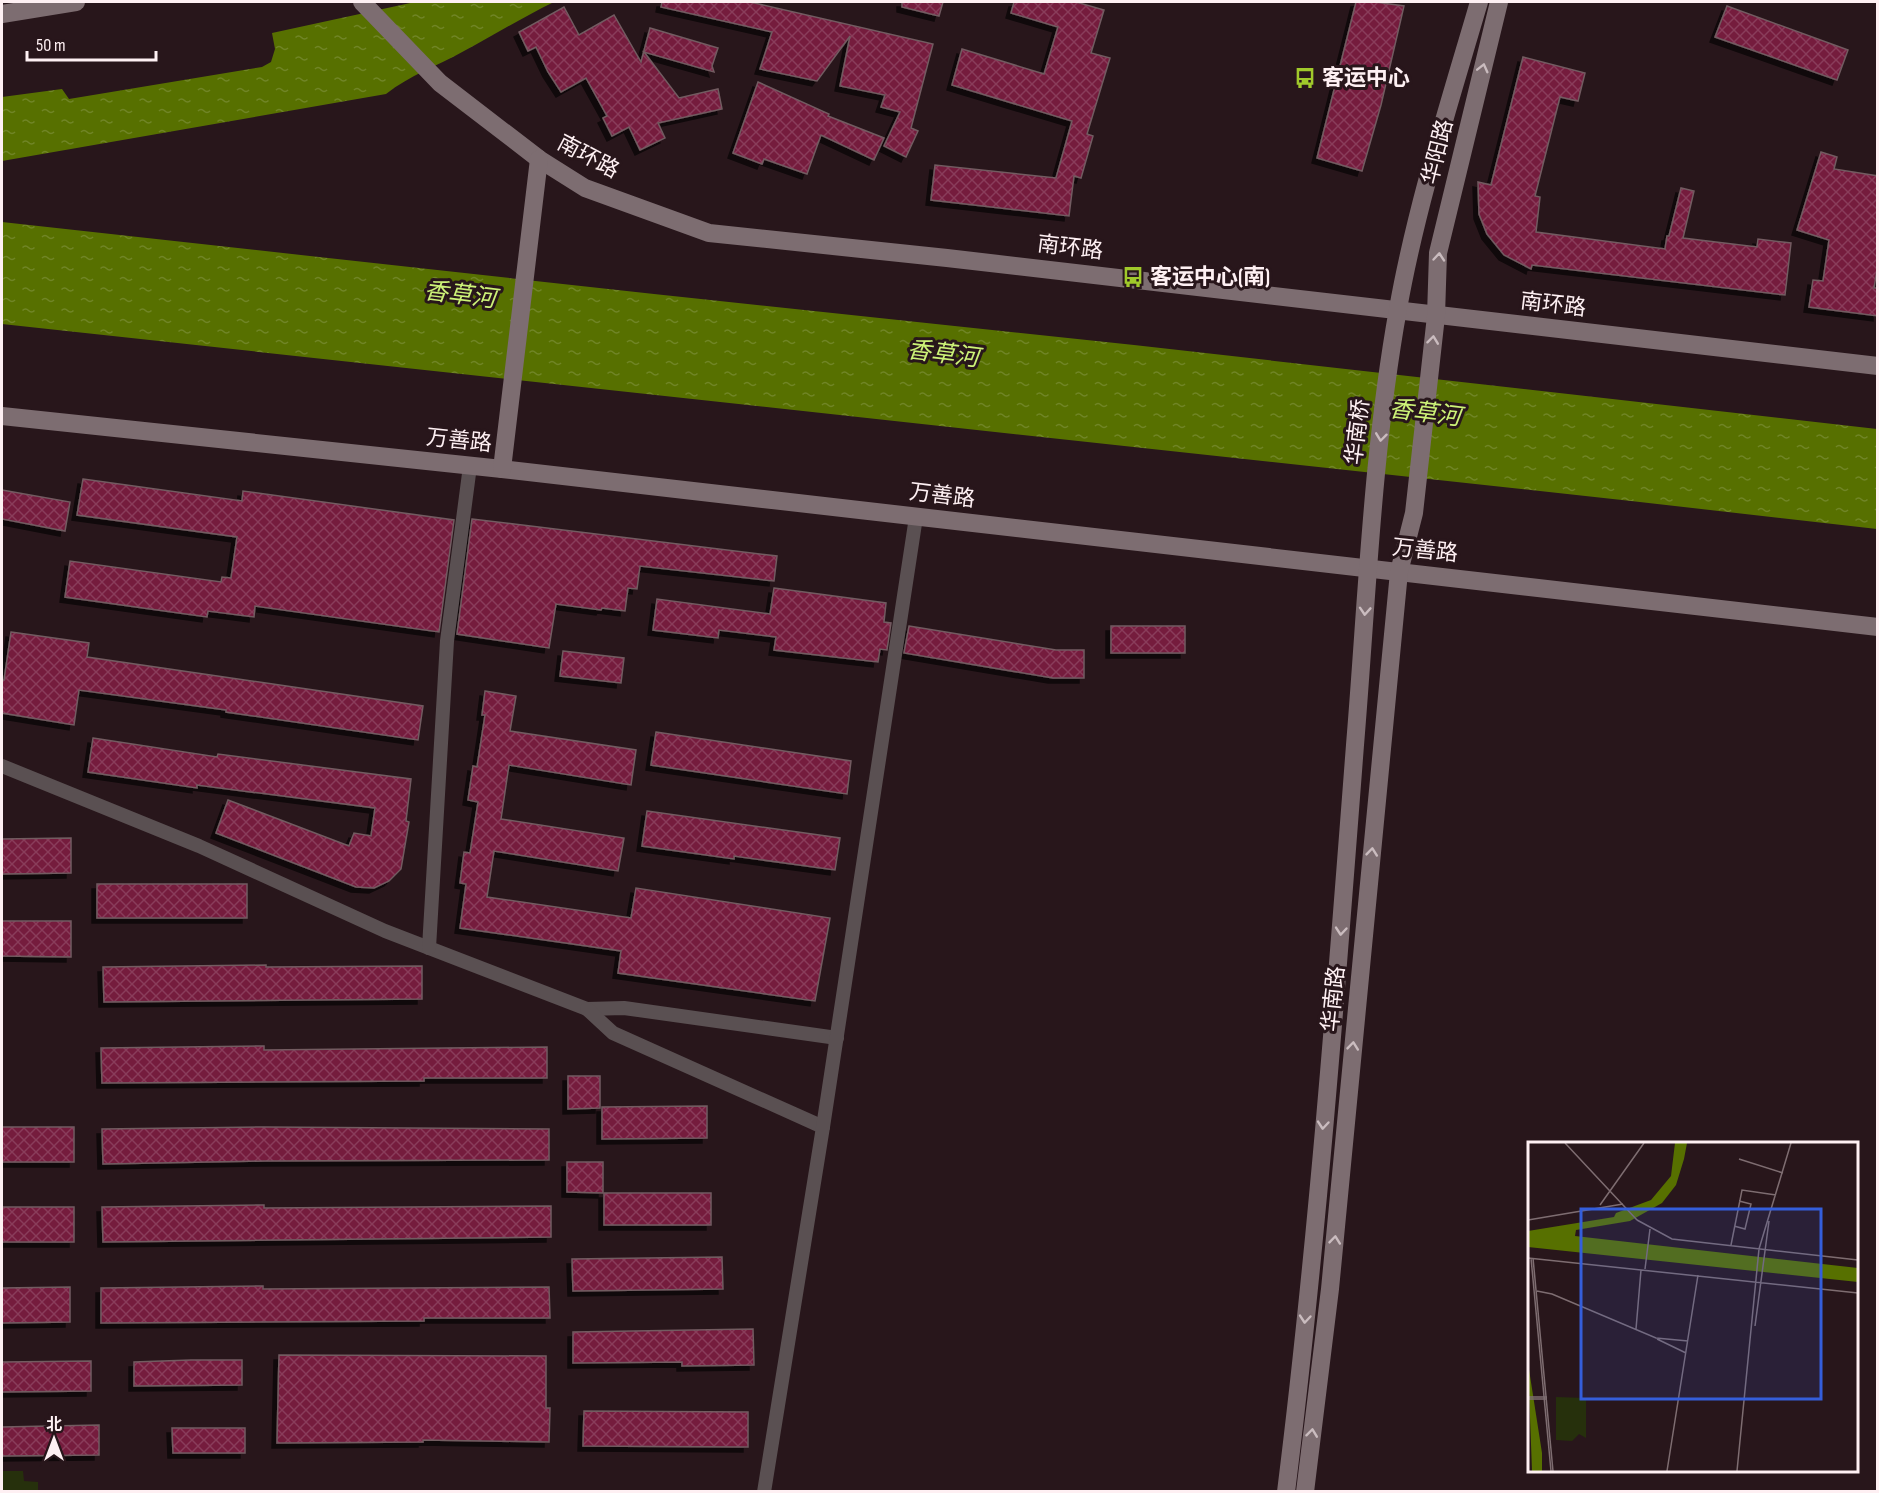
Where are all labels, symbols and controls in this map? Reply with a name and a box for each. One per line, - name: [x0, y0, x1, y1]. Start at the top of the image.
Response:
- scale bar: [27, 24, 156, 62]
- text: 50 m: [36, 35, 66, 56]
- one-way arrow: [1475, 63, 1488, 73]
- place label: 客运中心: [1322, 65, 1410, 92]
- bus stop icon: 客运中心: [1293, 66, 1317, 90]
- street label: 华阳路: [1417, 117, 1459, 187]
- street label: 南环路: [553, 130, 623, 184]
- street label: 南环路: [1036, 231, 1104, 265]
- one-way arrow: [1432, 253, 1445, 262]
- place label: 客运中心(南): [1150, 264, 1270, 291]
- bus stop icon: 客运中心(南): [1121, 265, 1145, 289]
- water label: 香草河: [423, 276, 501, 314]
- street label: 南环路: [1519, 288, 1587, 322]
- water label: 香草河: [906, 335, 984, 373]
- one-way arrow: [1426, 335, 1439, 345]
- water label: 香草河: [1388, 394, 1466, 432]
- street label: 华南桥: [1341, 398, 1375, 466]
- street label: 万善路: [425, 424, 493, 458]
- one-way arrow: [1375, 433, 1388, 442]
- street label: 万善路: [908, 479, 976, 513]
- street label: 万善路: [1391, 534, 1459, 568]
- one-way arrow: [1359, 606, 1372, 616]
- one-way arrow: [1365, 847, 1378, 856]
- one-way arrow: [1335, 927, 1348, 936]
- street label: 华南路: [1317, 965, 1351, 1033]
- one-way arrow: [1346, 1041, 1359, 1050]
- one-way arrow: [1317, 1121, 1330, 1130]
- inset map: [1528, 1142, 1858, 1472]
- one-way arrow: [1328, 1235, 1341, 1244]
- one-way arrow: [1299, 1315, 1312, 1324]
- north arrow: [24, 1409, 84, 1469]
- text: 北: [46, 1416, 62, 1435]
- one-way arrow: [1305, 1429, 1318, 1438]

